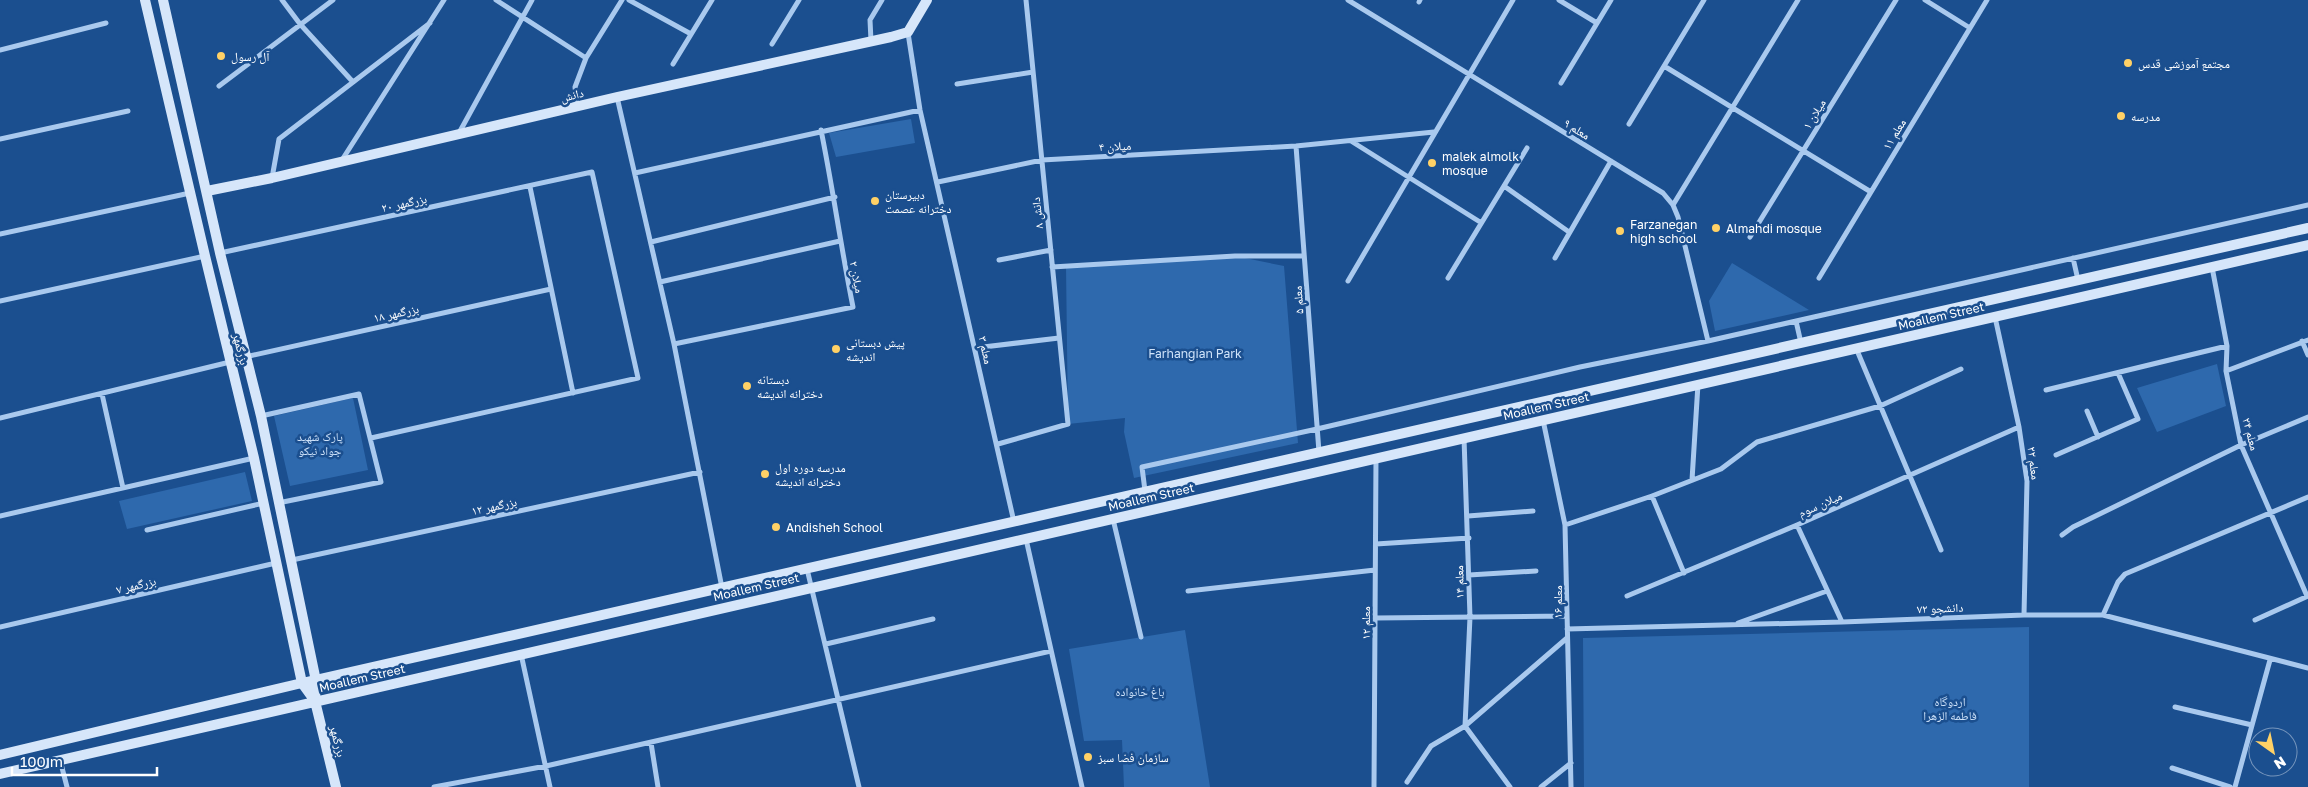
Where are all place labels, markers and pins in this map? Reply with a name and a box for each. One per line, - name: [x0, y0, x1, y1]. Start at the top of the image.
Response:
- place label: آل رسول: [231, 49, 270, 64]
- marker: آل رسول: [215, 50, 227, 62]
- place label: مجتمع آموزشی قدس: [2138, 56, 2230, 71]
- marker: مجتمع آموزشی قدس: [2122, 57, 2134, 69]
- place label: مدرسه: [2131, 109, 2160, 124]
- marker: مدرسه: [2115, 110, 2127, 122]
- place label: malek almolk mosque: [1442, 149, 1519, 178]
- marker: malek almolk mosque: [1426, 157, 1438, 169]
- place label: دبیرستان دخترانه عصمت: [885, 187, 952, 216]
- marker: دبیرستان دخترانه عصمت: [869, 195, 881, 207]
- place label: Farzanegan high school: [1630, 217, 1697, 246]
- place label: Almahdi mosque: [1726, 221, 1822, 236]
- marker: Almahdi mosque: [1710, 222, 1722, 234]
- marker: Farzanegan high school: [1614, 225, 1626, 237]
- place label: پیش دبستانی اندیشه: [846, 335, 905, 364]
- marker: پیش دبستانی اندیشه: [830, 343, 842, 355]
- place label: دبستانه دخترانه اندیشه: [757, 372, 823, 401]
- marker: دبستانه دخترانه اندیشه: [741, 380, 753, 392]
- place label: مدرسه دوره اول دخترانه اندیشه: [775, 460, 846, 489]
- marker: مدرسه دوره اول دخترانه اندیشه: [759, 468, 771, 480]
- place label: Andisheh School: [786, 520, 883, 535]
- marker: Andisheh School: [770, 521, 782, 533]
- place label: سازمان فضا سبز: [1097, 750, 1169, 765]
- marker: سازمان فضا سبز: [1082, 751, 1094, 763]

